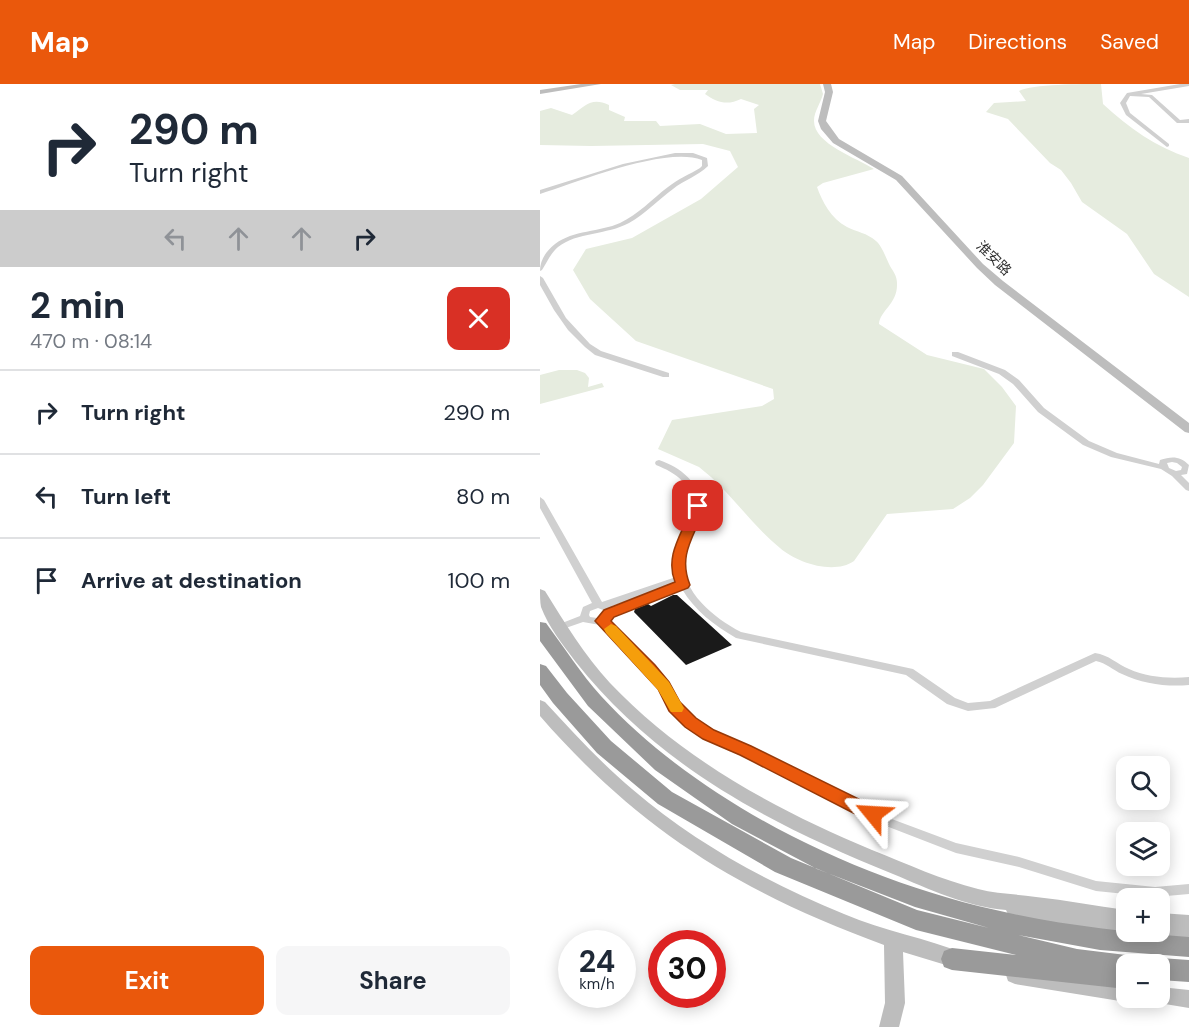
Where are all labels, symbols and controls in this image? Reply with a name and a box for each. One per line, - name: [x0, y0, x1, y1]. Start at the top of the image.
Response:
- text: Map: [30, 24, 90, 61]
- text: Map: [893, 28, 935, 56]
- text: Directions: [968, 28, 1067, 56]
- text: Saved: [1100, 28, 1159, 56]
- text: 290 m: [129, 102, 259, 157]
- icon: right: [30, 108, 108, 186]
- text: Turn right: [129, 155, 249, 190]
- icon: left: [159, 222, 192, 255]
- icon: ahead: [222, 222, 255, 255]
- icon: ahead: [285, 222, 318, 255]
- icon: right: [348, 222, 381, 255]
- street label: 淮安路: [973, 237, 1015, 279]
- text: 2 min: [30, 282, 125, 329]
- button: close: [447, 287, 510, 350]
- text: 470 m · 08:14: [30, 328, 152, 354]
- icon: right: [30, 396, 63, 429]
- text: Turn right: [81, 398, 186, 427]
- text: 290 m: [443, 398, 510, 427]
- icon: left: [30, 480, 63, 513]
- pin: [672, 480, 723, 531]
- text: Turn left: [81, 482, 171, 511]
- text: 80 m: [456, 482, 510, 511]
- icon: arrive: [681, 489, 714, 522]
- icon: arrive: [30, 564, 63, 597]
- text: Arrive at destination: [81, 566, 302, 595]
- text: 100 m: [448, 566, 510, 595]
- map controls: [1116, 756, 1170, 1008]
- button: search: [1116, 756, 1170, 810]
- position arrow: [841, 782, 905, 846]
- button: layers: [1116, 822, 1170, 876]
- button: +: [1116, 888, 1170, 942]
- speed limit sign: 30: [648, 930, 726, 1008]
- text: 24: [579, 942, 615, 981]
- button: Exit: [30, 946, 264, 1015]
- button: Share: [276, 946, 510, 1015]
- button: −: [1116, 954, 1170, 1008]
- text: km/h: [579, 974, 615, 994]

